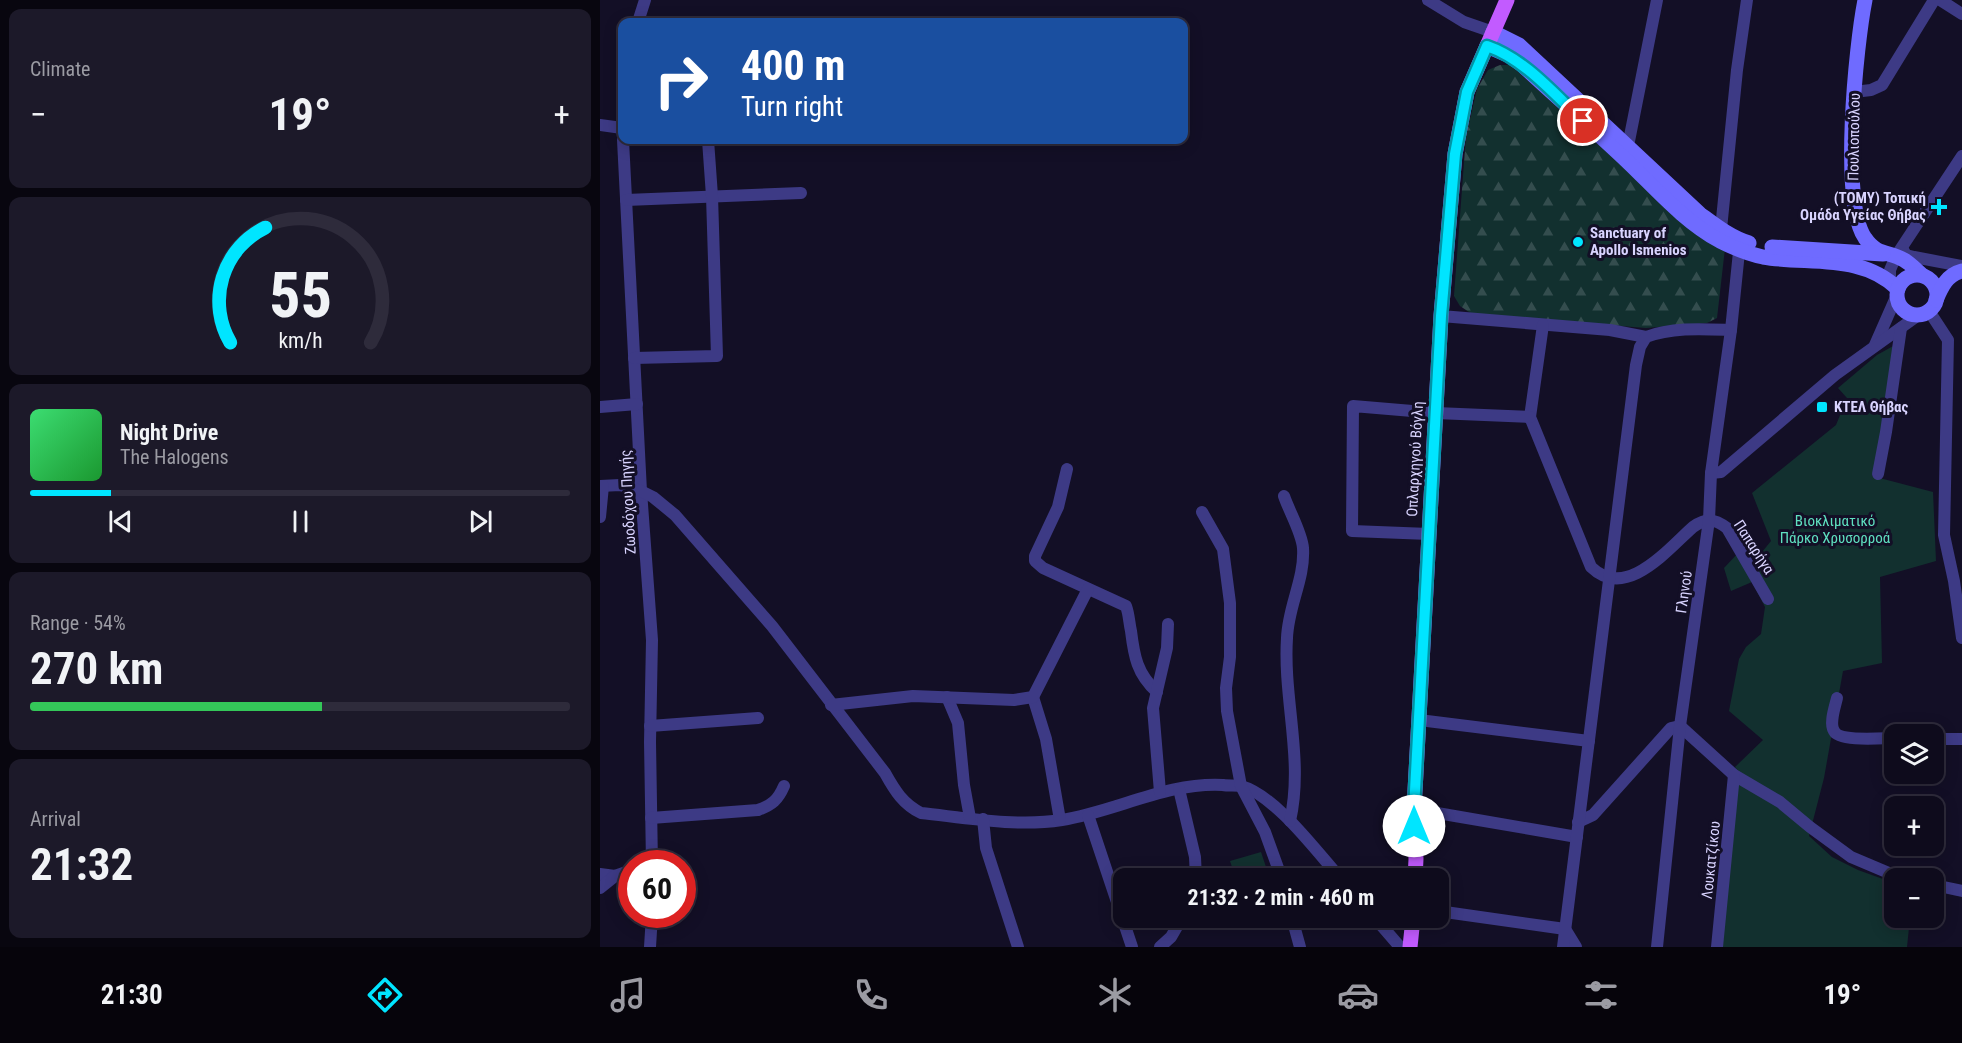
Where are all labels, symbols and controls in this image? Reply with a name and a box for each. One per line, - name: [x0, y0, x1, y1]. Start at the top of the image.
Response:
- text: 400 m: [741, 41, 846, 90]
- icon: right: [642, 42, 720, 120]
- text: Climate: [30, 57, 90, 81]
- text: 19°: [269, 88, 332, 141]
- text: Turn right: [741, 91, 843, 123]
- street label: Πουλιοπούλου: [1844, 93, 1864, 181]
- text: −: [30, 95, 47, 134]
- text: +: [554, 95, 570, 134]
- pin: [1557, 95, 1608, 146]
- icon: arrive: [1566, 104, 1599, 137]
- place label: (ΤΟΜΥ) Τοπική Ομάδα Υγείας Θήβας: [1800, 189, 1926, 224]
- marker: (ΤΟΜΥ) Τοπική Ομάδα Υγείας Θήβας: [1930, 198, 1948, 216]
- place label: Sanctuary of Apollo Ismenios: [1590, 224, 1687, 259]
- marker: Sanctuary of Apollo Ismenios: [1571, 235, 1585, 249]
- text: 55: [268, 259, 332, 332]
- text: km/h: [278, 328, 322, 353]
- place label: ΚΤΕΛ Θήβας: [1834, 398, 1909, 416]
- marker: ΚΤΕΛ Θήβας: [1815, 400, 1829, 414]
- street label: Οπλαρχηγού Βόγλη: [1403, 401, 1427, 517]
- text: Night Drive: [120, 420, 218, 445]
- text: The Halogens: [120, 445, 229, 469]
- street label: Ζωοδόχου Πηγής: [616, 449, 640, 555]
- icon: previous: [104, 505, 137, 538]
- icon: pause: [284, 505, 317, 538]
- icon: next: [464, 505, 497, 538]
- park label: Βιοκλιματικό Πάρκο Χρυσορροά: [1780, 512, 1891, 547]
- street label: Παπαρήγα: [1730, 517, 1778, 578]
- street label: Γληνού: [1672, 569, 1696, 615]
- text: Range · 54%: [30, 611, 126, 635]
- text: 270 km: [30, 642, 163, 695]
- map controls: [1884, 724, 1944, 928]
- button: layers: [1884, 724, 1944, 784]
- position arrow: [1382, 794, 1446, 858]
- button: +: [1884, 796, 1944, 856]
- text: Arrival: [30, 807, 81, 831]
- street label: Λουκατζίκου: [1698, 820, 1724, 900]
- text: 21:32: [30, 838, 133, 891]
- speed limit sign: 60: [618, 850, 696, 928]
- button: −: [1884, 868, 1944, 928]
- text: 21:32 · 2 min · 460 m: [1188, 885, 1374, 910]
- icon: directions: [364, 974, 406, 1016]
- icon: music: [607, 974, 649, 1016]
- icon: phone: [850, 974, 892, 1016]
- icon: climate: [1094, 974, 1136, 1016]
- icon: car: [1337, 974, 1379, 1016]
- icon: filters: [1580, 974, 1622, 1016]
- text: 21:30: [101, 979, 163, 1011]
- text: 19°: [1823, 979, 1861, 1011]

